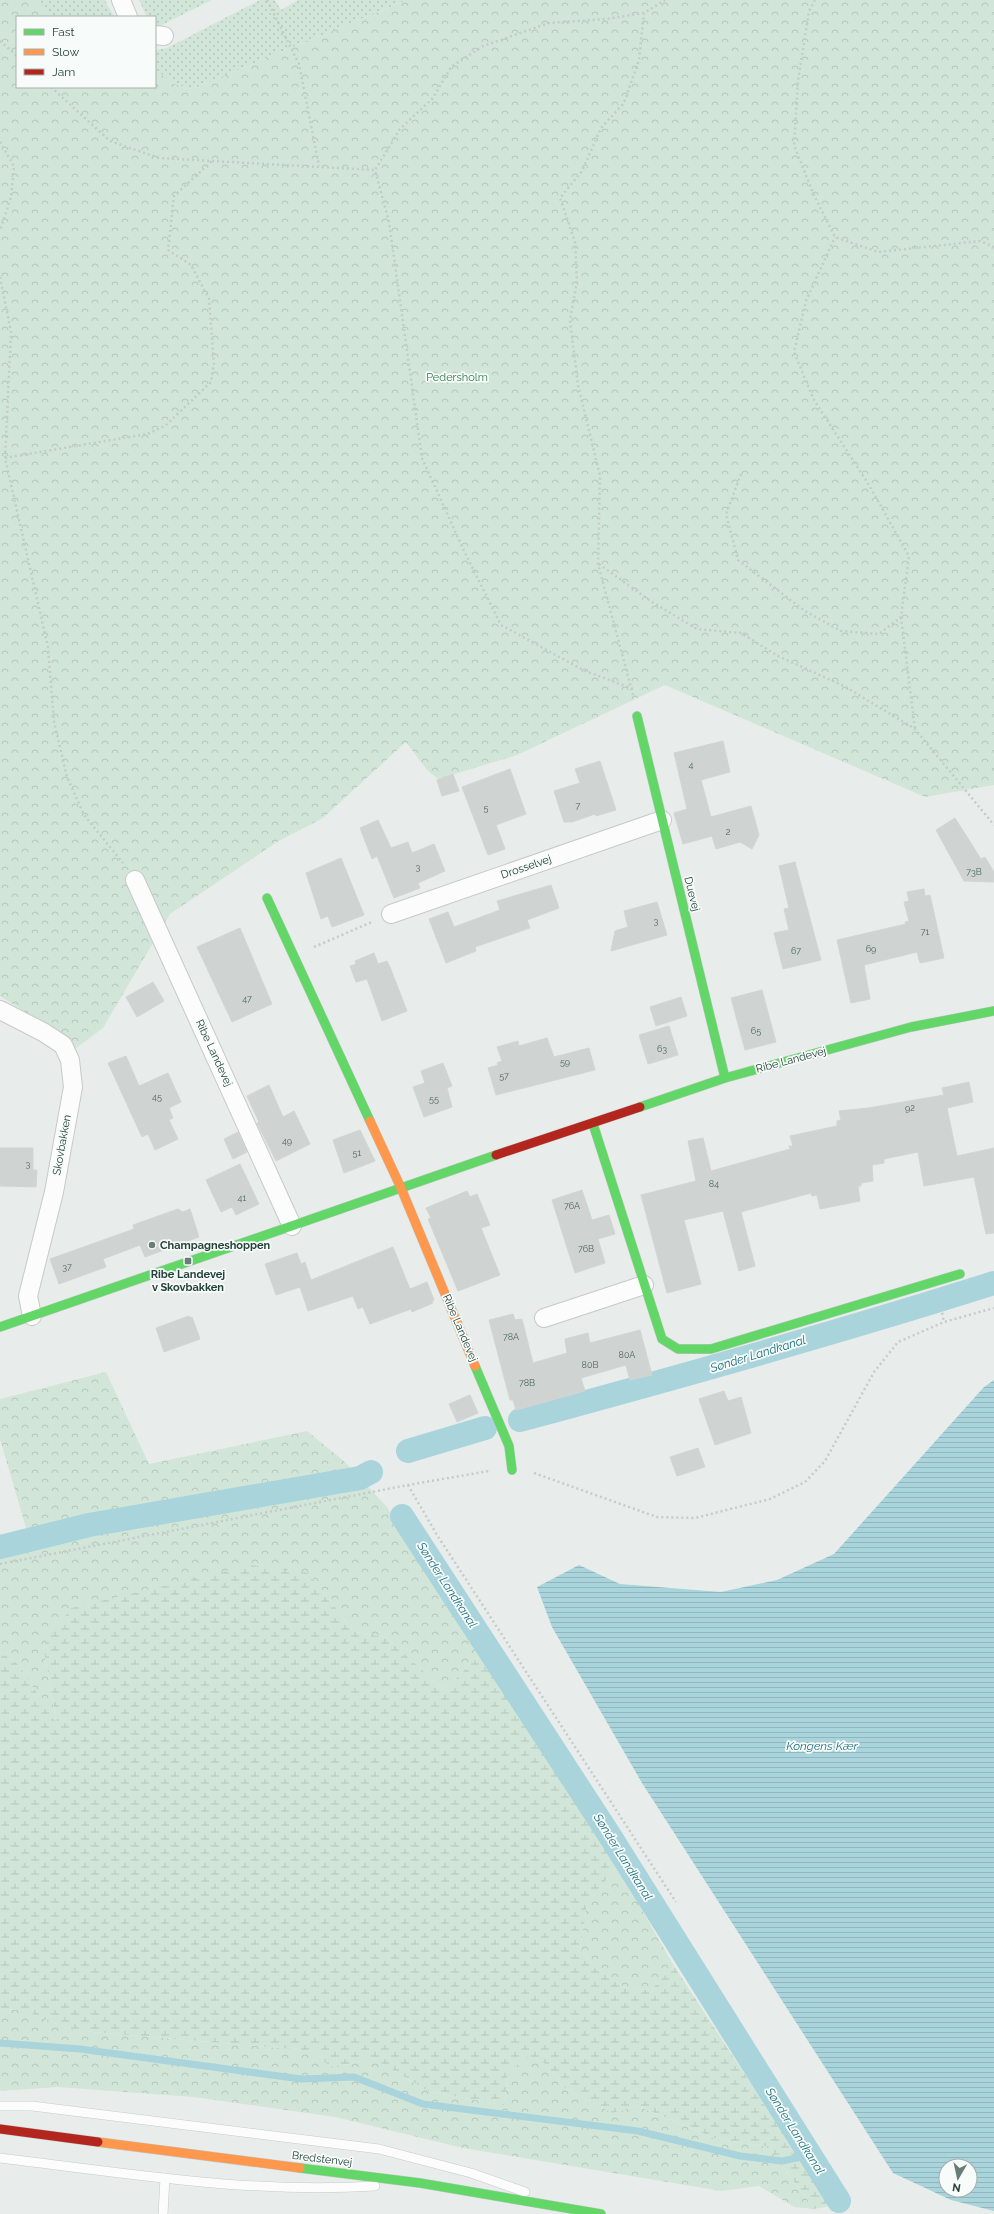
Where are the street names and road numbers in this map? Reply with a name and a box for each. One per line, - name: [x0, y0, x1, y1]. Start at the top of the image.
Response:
- street label: Drosselvej: [499, 852, 553, 882]
- street label: Duevej: [681, 875, 703, 913]
- street label: Ribe Landevej: [193, 1018, 235, 1088]
- street label: Ribe Landevej: [754, 1044, 828, 1076]
- street label: Skovbakken: [50, 1114, 74, 1176]
- street label: Ribe Landevej: [440, 1292, 480, 1364]
- street label: Bredstenvej: [291, 2149, 353, 2169]

